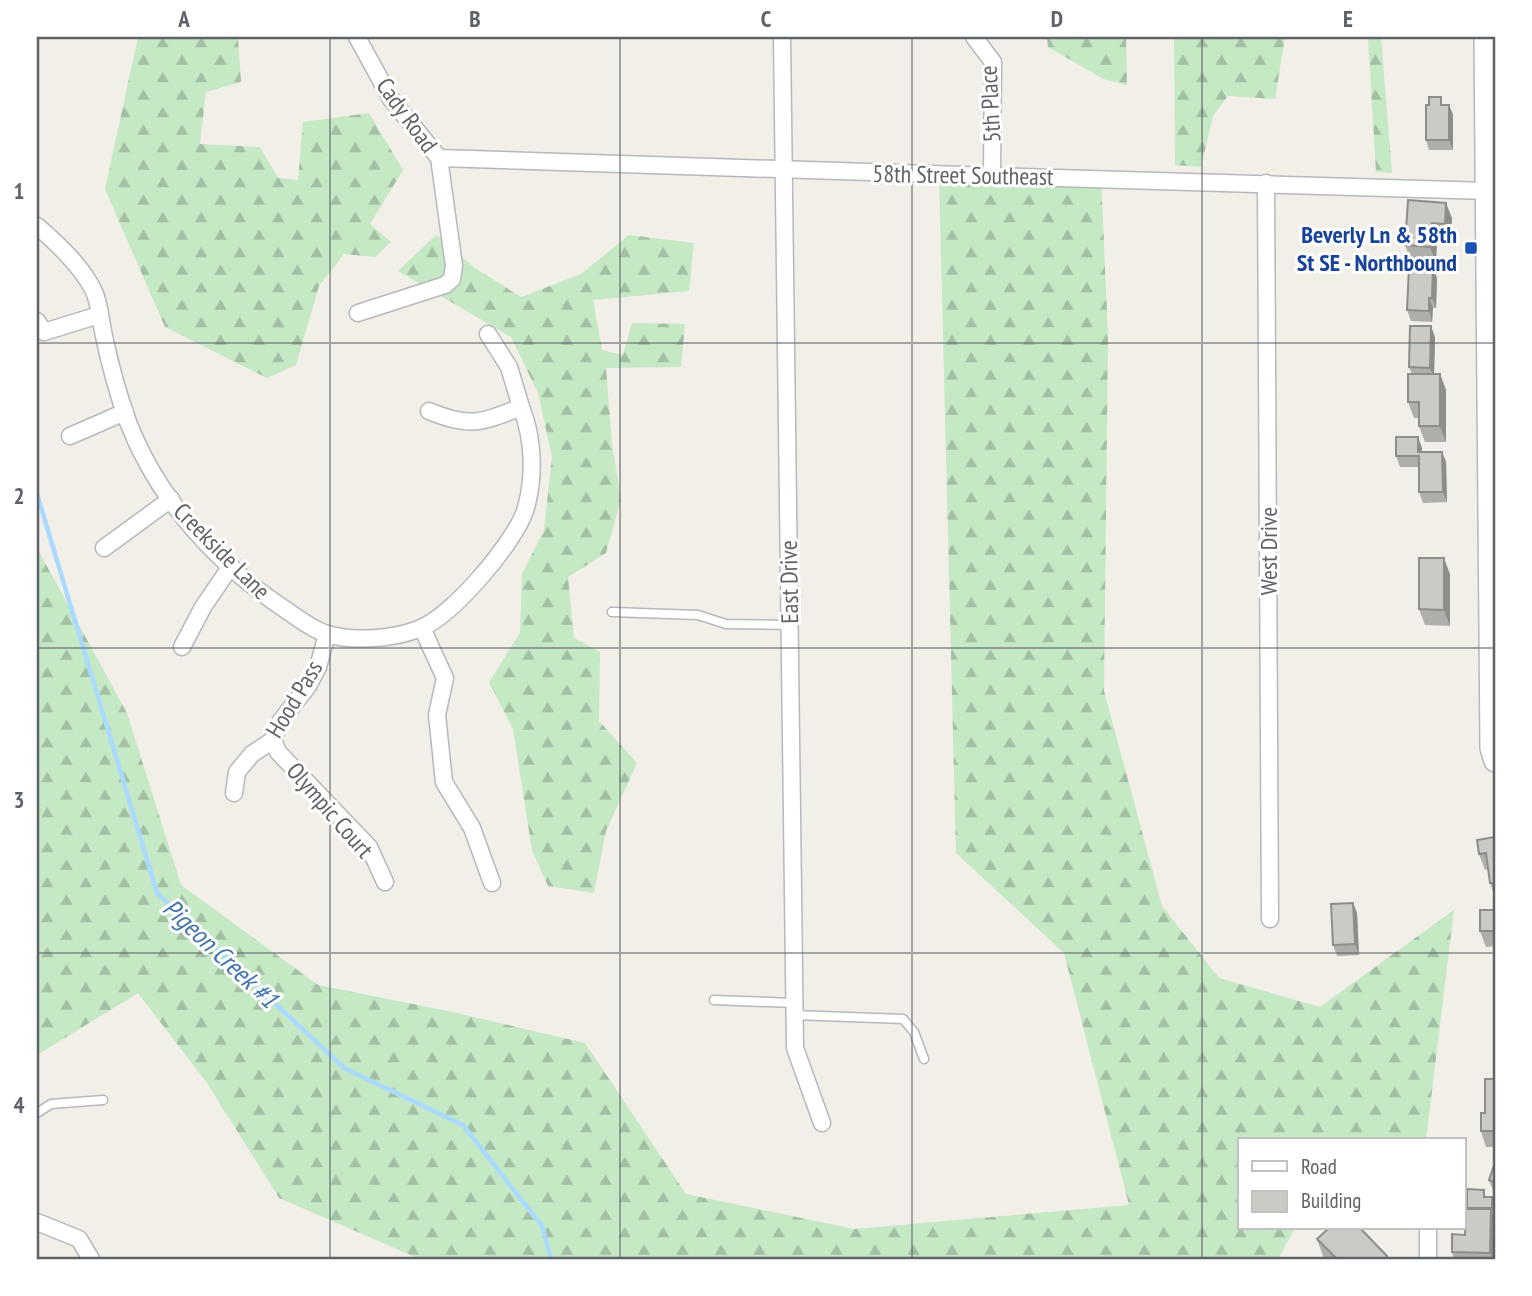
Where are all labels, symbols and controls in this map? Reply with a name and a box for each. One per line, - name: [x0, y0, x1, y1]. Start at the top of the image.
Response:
- text: A: [177, 4, 190, 33]
- text: B: [469, 4, 481, 33]
- text: C: [761, 4, 772, 33]
- text: D: [1051, 4, 1063, 33]
- text: E: [1343, 4, 1353, 33]
- street label: 5th Place: [973, 65, 1007, 143]
- street label: Cady Road: [369, 71, 445, 159]
- street label: 58th Street Southeast: [872, 158, 1054, 192]
- text: 1: [14, 176, 25, 205]
- place label: Beverly Ln & 58th St SE - Northbound: [1297, 219, 1457, 278]
- marker: Beverly Ln & 58th St SE - Northbound: [1463, 240, 1479, 256]
- text: 2: [14, 481, 25, 510]
- street label: Creekside Lane: [167, 496, 277, 606]
- street label: West Drive: [1253, 507, 1284, 595]
- street label: East Drive: [773, 540, 805, 624]
- street label: Hood Pass: [259, 655, 329, 743]
- street label: Olympic Court: [280, 756, 380, 865]
- text: 3: [14, 785, 25, 814]
- water label: Pigeon Creek #1: [156, 891, 286, 1015]
- text: 4: [14, 1090, 25, 1119]
- legend: [1238, 1138, 1466, 1230]
- text: Road: [1301, 1153, 1337, 1180]
- text: Building: [1301, 1187, 1361, 1214]

